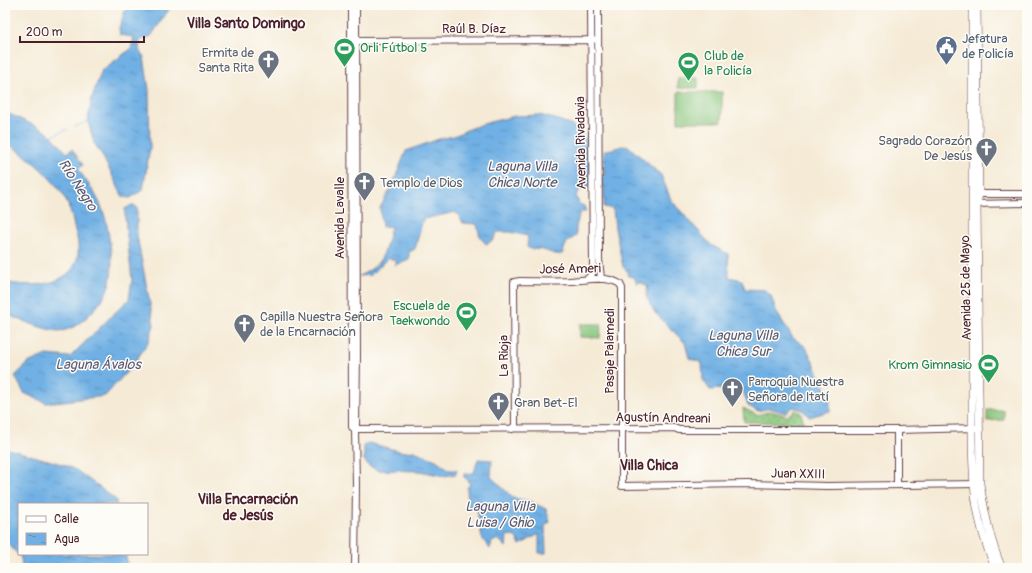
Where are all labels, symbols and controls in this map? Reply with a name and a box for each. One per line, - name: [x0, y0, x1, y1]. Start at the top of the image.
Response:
- district label: Villa Santo Domingo: [187, 15, 306, 32]
- scale bar: [20, 18, 144, 44]
- street label: Raúl B. Díaz: [442, 21, 506, 37]
- text: 200 m: [26, 25, 63, 40]
- place label: Jefatura de Policía: [962, 31, 1014, 62]
- public building icon: Jefatura de Policía: [934, 33, 960, 66]
- sports icon: Orli Fútbol 5: [332, 35, 358, 68]
- place label: Orli Fútbol 5: [360, 40, 427, 56]
- place label: Ermita de Santa Rita: [198, 45, 255, 76]
- church icon: Ermita de Santa Rita: [256, 47, 282, 80]
- place label: Club de la Policía: [704, 48, 752, 79]
- sports icon: Club de la Policía: [675, 50, 701, 83]
- street label: Avenida Rivadavia: [572, 96, 590, 190]
- place label: Sagrado Corazón De Jesús: [878, 133, 972, 164]
- church icon: Sagrado Corazón De Jesús: [974, 135, 1000, 168]
- water label: Río Negro: [55, 156, 102, 215]
- water label: Laguna Villa Chica Norte: [487, 158, 559, 191]
- church icon: Templo de Dios: [351, 170, 377, 203]
- place label: Templo de Dios: [380, 175, 462, 191]
- street label: Avenida Lavalle: [332, 176, 348, 259]
- street label: Avenida 25 de Mayo: [957, 235, 975, 341]
- street label: José Ameri: [539, 260, 601, 278]
- place label: Escuela de Taekwondo: [390, 298, 451, 329]
- sports icon: Escuela de Taekwondo: [453, 300, 479, 333]
- street label: Pasaje Palamedi: [602, 308, 618, 394]
- place label: Capilla Nuestra Señora de la Encarnación: [260, 309, 383, 340]
- church icon: Capilla Nuestra Señora de la Encarnación: [232, 311, 258, 344]
- water label: Laguna Villa Chica Sur: [708, 327, 779, 360]
- street label: La Rioja: [496, 335, 512, 377]
- sports icon: Krom Gimnasio: [975, 352, 1001, 385]
- water label: Laguna Ávalos: [55, 356, 142, 373]
- place label: Krom Gimnasio: [888, 357, 972, 373]
- place label: Parroquia Nuestra Señora de Itatí: [748, 374, 844, 405]
- church icon: Parroquia Nuestra Señora de Itatí: [720, 376, 746, 409]
- church icon: Gran Bet-El: [486, 390, 512, 423]
- place label: Gran Bet-El: [514, 395, 578, 411]
- street label: Agustín Andreani: [616, 409, 710, 427]
- district label: Villa Chica: [620, 457, 679, 474]
- street label: Juan XXIII: [771, 466, 825, 482]
- district label: Villa Encarnación de Jesús: [198, 491, 298, 524]
- water label: Laguna Villa Luisa / Ghio: [465, 498, 536, 531]
- legend: [18, 503, 148, 555]
- text: Calle: [54, 512, 79, 527]
- text: Agua: [54, 532, 80, 547]

